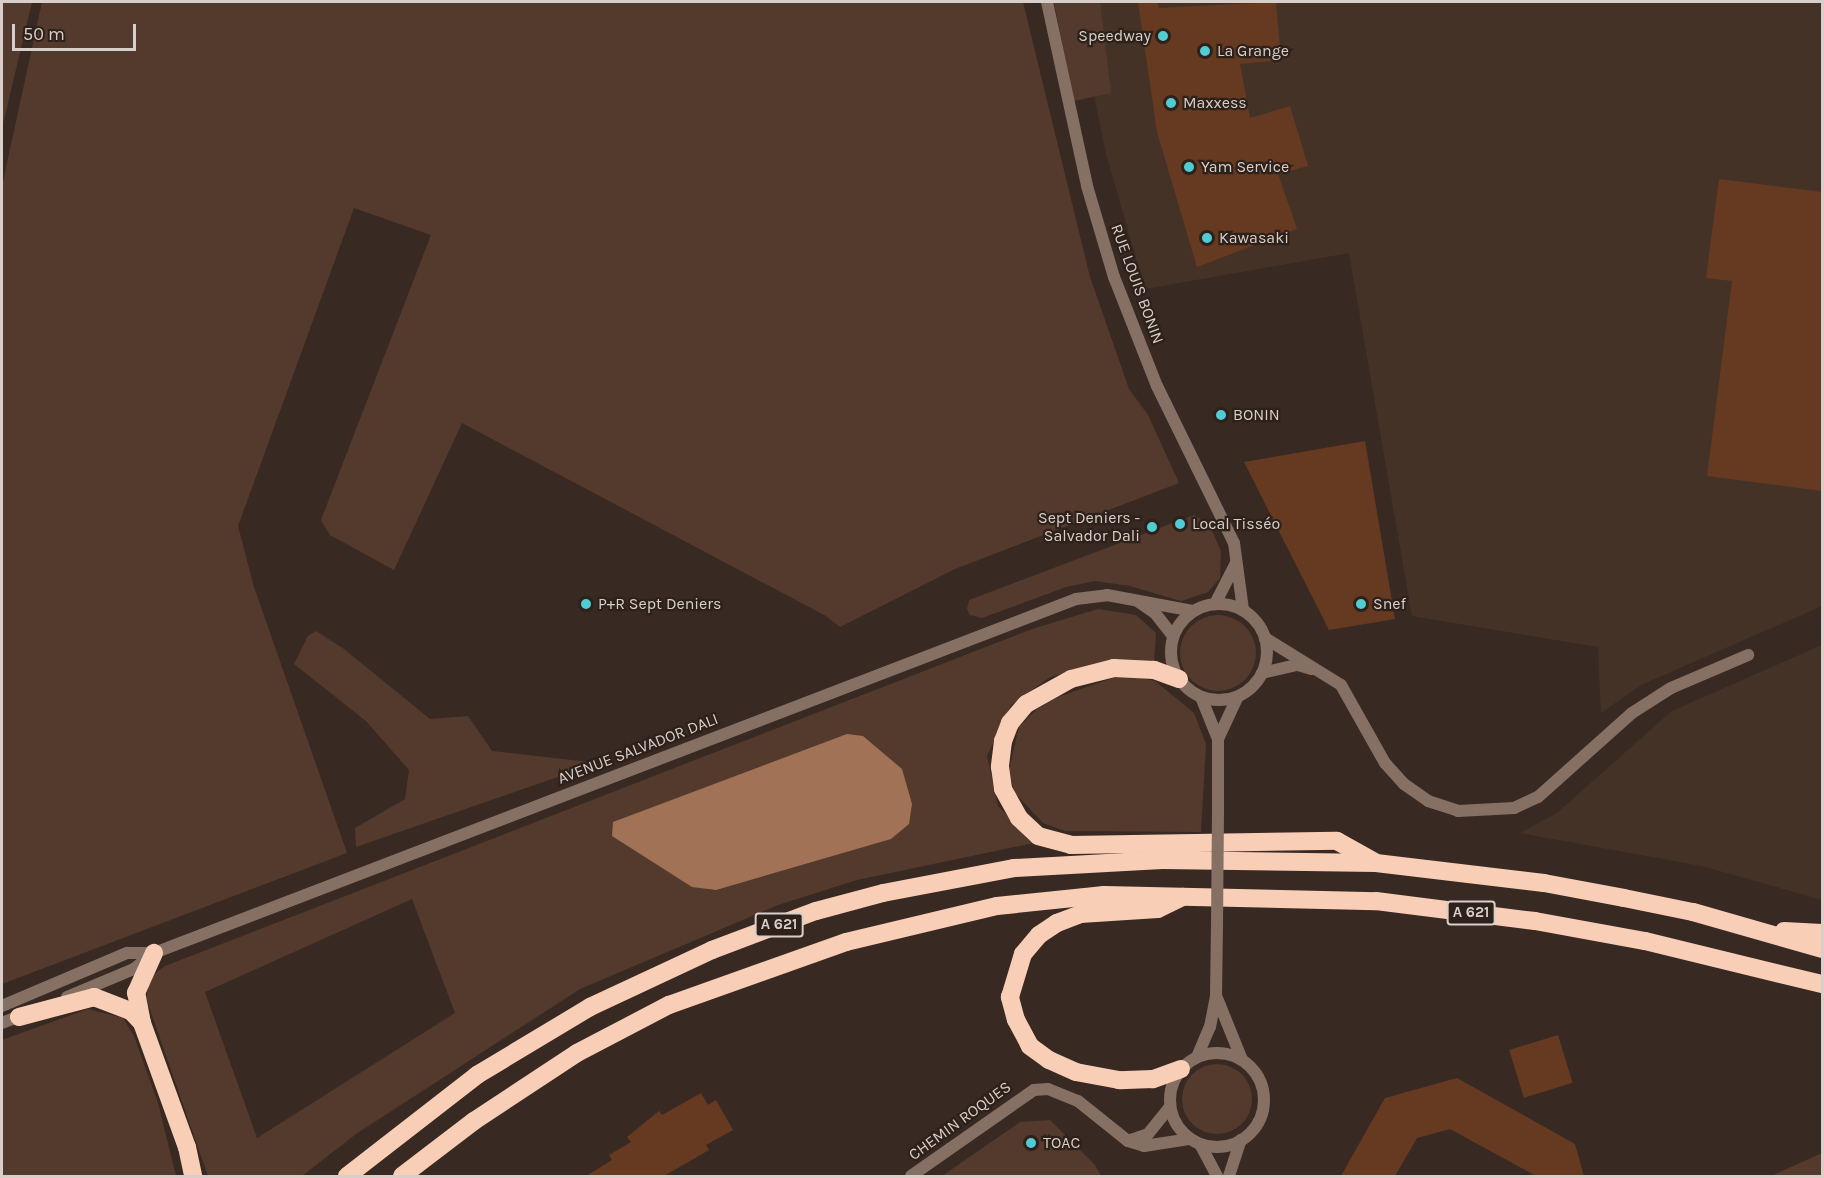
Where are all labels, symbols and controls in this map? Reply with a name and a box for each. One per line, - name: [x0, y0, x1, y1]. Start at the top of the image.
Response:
- scale bar: [15, 12, 140, 50]
- text: 50 m: [23, 23, 65, 45]
- place label: Speedway: [1078, 26, 1151, 46]
- marker: Speedway: [1156, 29, 1170, 43]
- place label: La Grange: [1217, 41, 1289, 61]
- marker: La Grange: [1198, 44, 1212, 58]
- place label: Maxxess: [1183, 93, 1247, 113]
- marker: Maxxess: [1164, 96, 1178, 110]
- place label: Yam Service: [1201, 157, 1289, 177]
- marker: Yam Service: [1182, 160, 1196, 174]
- street label: RUE LOUIS BONIN: [1106, 222, 1168, 346]
- place label: Kawasaki: [1219, 228, 1289, 248]
- marker: Kawasaki: [1200, 231, 1214, 245]
- place label: BONIN: [1233, 405, 1280, 425]
- marker: BONIN: [1214, 408, 1228, 422]
- place label: Sept Deniers - Salvador Dali: [1038, 508, 1140, 546]
- place label: Local Tisséo: [1192, 514, 1280, 534]
- marker: Local Tisséo: [1173, 517, 1187, 531]
- marker: Sept Deniers - Salvador Dali: [1145, 520, 1159, 534]
- place label: P+R Sept Deniers: [598, 594, 722, 614]
- place label: Snef: [1373, 594, 1406, 614]
- marker: P+R Sept Deniers: [579, 597, 593, 611]
- marker: Snef: [1354, 597, 1368, 611]
- street label: AVENUE SALVADOR DALI: [555, 709, 721, 789]
- road number: A 621: [1446, 901, 1496, 925]
- road number: A 621: [754, 913, 804, 937]
- street label: CHEMIN ROQUES: [905, 1077, 1015, 1165]
- place label: TOAC: [1043, 1133, 1080, 1153]
- marker: TOAC: [1024, 1136, 1038, 1150]

